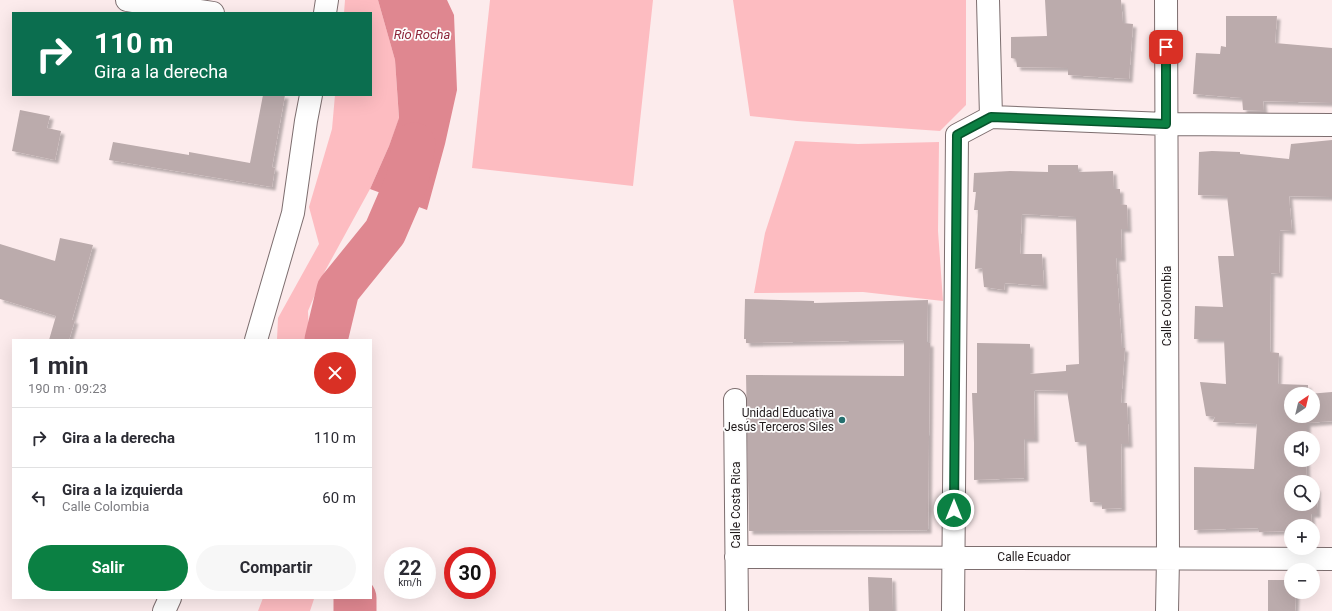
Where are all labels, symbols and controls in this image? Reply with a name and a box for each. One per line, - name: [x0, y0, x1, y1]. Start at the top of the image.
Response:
- text: 110 m: [94, 27, 173, 60]
- water label: Río Rocha: [394, 27, 450, 42]
- icon: right: [28, 28, 80, 80]
- pin: [1149, 30, 1183, 64]
- icon: arrive: [1155, 36, 1177, 58]
- text: Gira a la derecha: [94, 61, 228, 82]
- street label: Calle Colombia: [1160, 266, 1174, 346]
- text: 1 min: [28, 352, 88, 380]
- button: close: [314, 352, 356, 394]
- text: 190 m · 09:23: [28, 381, 107, 396]
- north arrow: [1284, 387, 1320, 423]
- map controls: [1284, 387, 1320, 599]
- place label: Unidad Educativa Jesús Terceros Siles: [724, 406, 834, 434]
- marker: Unidad Educativa Jesús Terceros Siles: [837, 415, 847, 425]
- icon: right: [28, 427, 50, 449]
- text: Gira a la derecha: [62, 429, 175, 447]
- text: 110 m: [314, 429, 356, 447]
- button: sound: [1284, 431, 1320, 467]
- street label: Calle Costa Rica: [729, 462, 743, 548]
- button: search: [1284, 475, 1320, 511]
- text: Gira a la izquierda: [62, 481, 183, 499]
- icon: left: [28, 487, 50, 509]
- text: 60 m: [322, 489, 356, 507]
- position arrow: [933, 489, 975, 531]
- text: Calle Colombia: [62, 499, 149, 514]
- button: +: [1284, 519, 1320, 555]
- button: Salir: [28, 545, 188, 591]
- button: Compartir: [196, 545, 356, 591]
- speed limit sign: 30: [444, 547, 496, 599]
- street label: Calle Ecuador: [997, 550, 1071, 564]
- text: 22: [399, 556, 421, 580]
- button: −: [1284, 563, 1320, 599]
- text: km/h: [398, 577, 422, 588]

